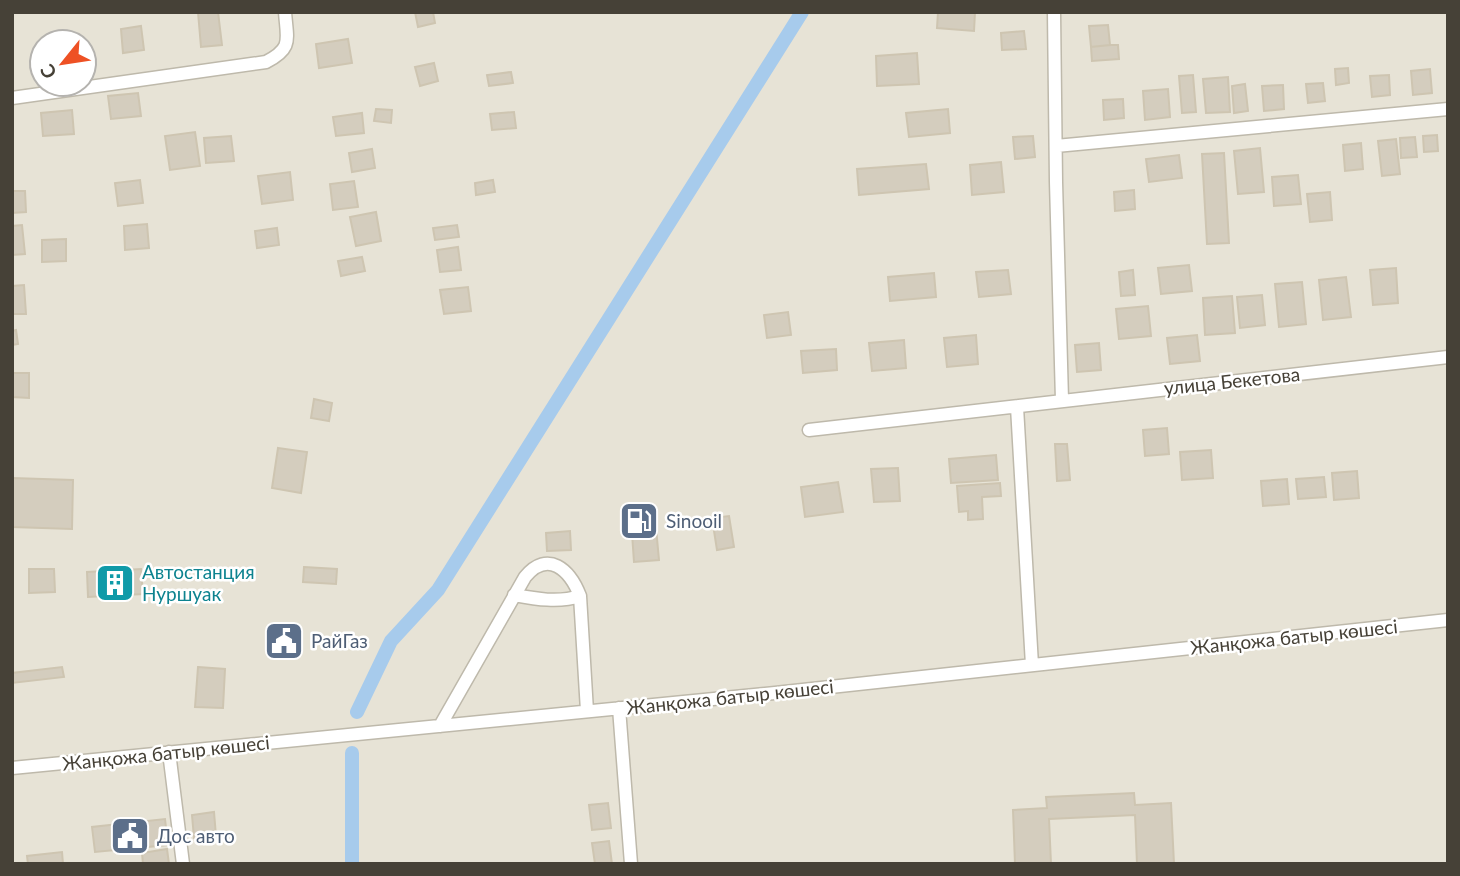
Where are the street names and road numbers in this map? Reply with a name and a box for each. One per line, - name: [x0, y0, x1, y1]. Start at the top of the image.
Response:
- street label: улица Бекетова: [1163, 362, 1301, 399]
- street label: Жанқожа батыр көшесі: [1189, 614, 1399, 659]
- street label: Жанқожа батыр көшесі: [625, 674, 835, 719]
- street label: Жанқожа батыр көшесі: [61, 730, 271, 775]

